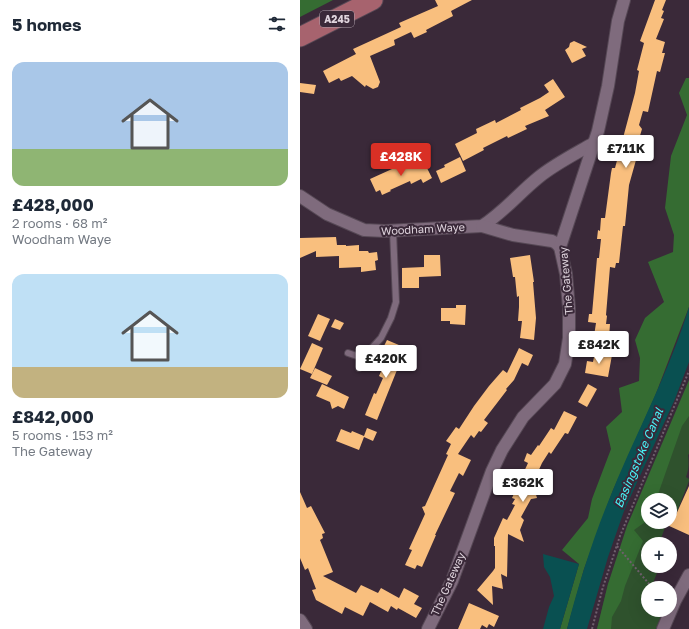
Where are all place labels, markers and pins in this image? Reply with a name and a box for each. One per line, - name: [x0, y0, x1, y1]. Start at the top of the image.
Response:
- pin: £711K: [598, 135, 654, 169]
- pin: £428K: [373, 143, 429, 177]
- pin: £842K: [571, 331, 627, 365]
- pin: £420K: [358, 345, 414, 379]
- pin: £362K: [495, 469, 551, 503]

